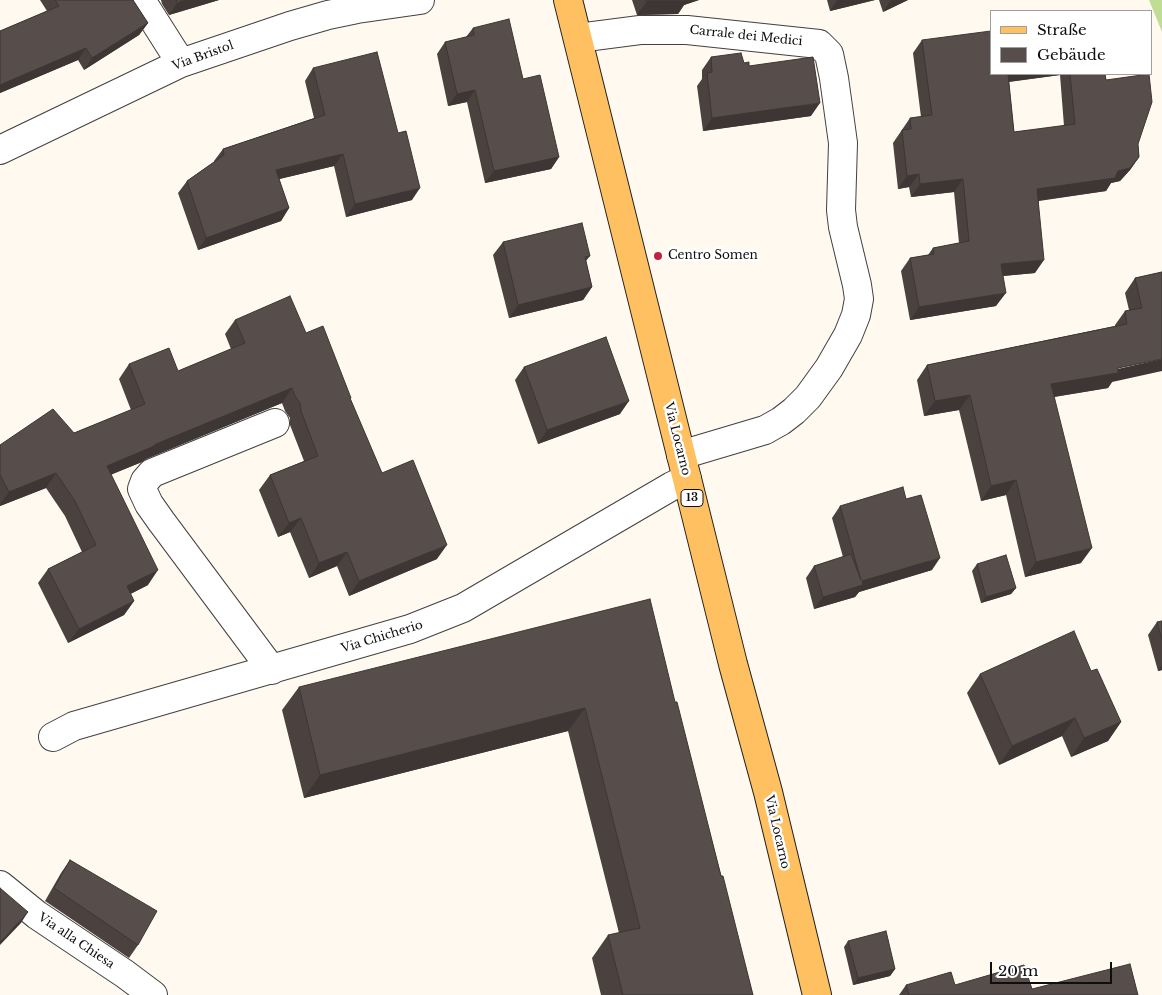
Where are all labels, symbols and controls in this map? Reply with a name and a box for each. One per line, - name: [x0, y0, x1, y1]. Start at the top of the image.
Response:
- legend: [990, 10, 1152, 75]
- text: Straße: [1037, 20, 1087, 39]
- street label: Carrale dei Medici: [689, 23, 803, 49]
- street label: Via Bristol: [170, 38, 236, 74]
- text: Gebäude: [1037, 45, 1106, 64]
- place label: Centro Somen: [668, 249, 758, 263]
- marker: Centro Somen: [652, 250, 664, 262]
- street label: Via Locarno: [661, 401, 693, 477]
- road number: 13: [681, 489, 703, 506]
- street label: Via Chicherio: [339, 618, 425, 656]
- street label: Via Locarno: [762, 794, 792, 870]
- street label: Via alla Chiesa: [35, 910, 117, 972]
- scale bar: [992, 952, 1114, 984]
- text: 20 m: [998, 961, 1038, 980]

